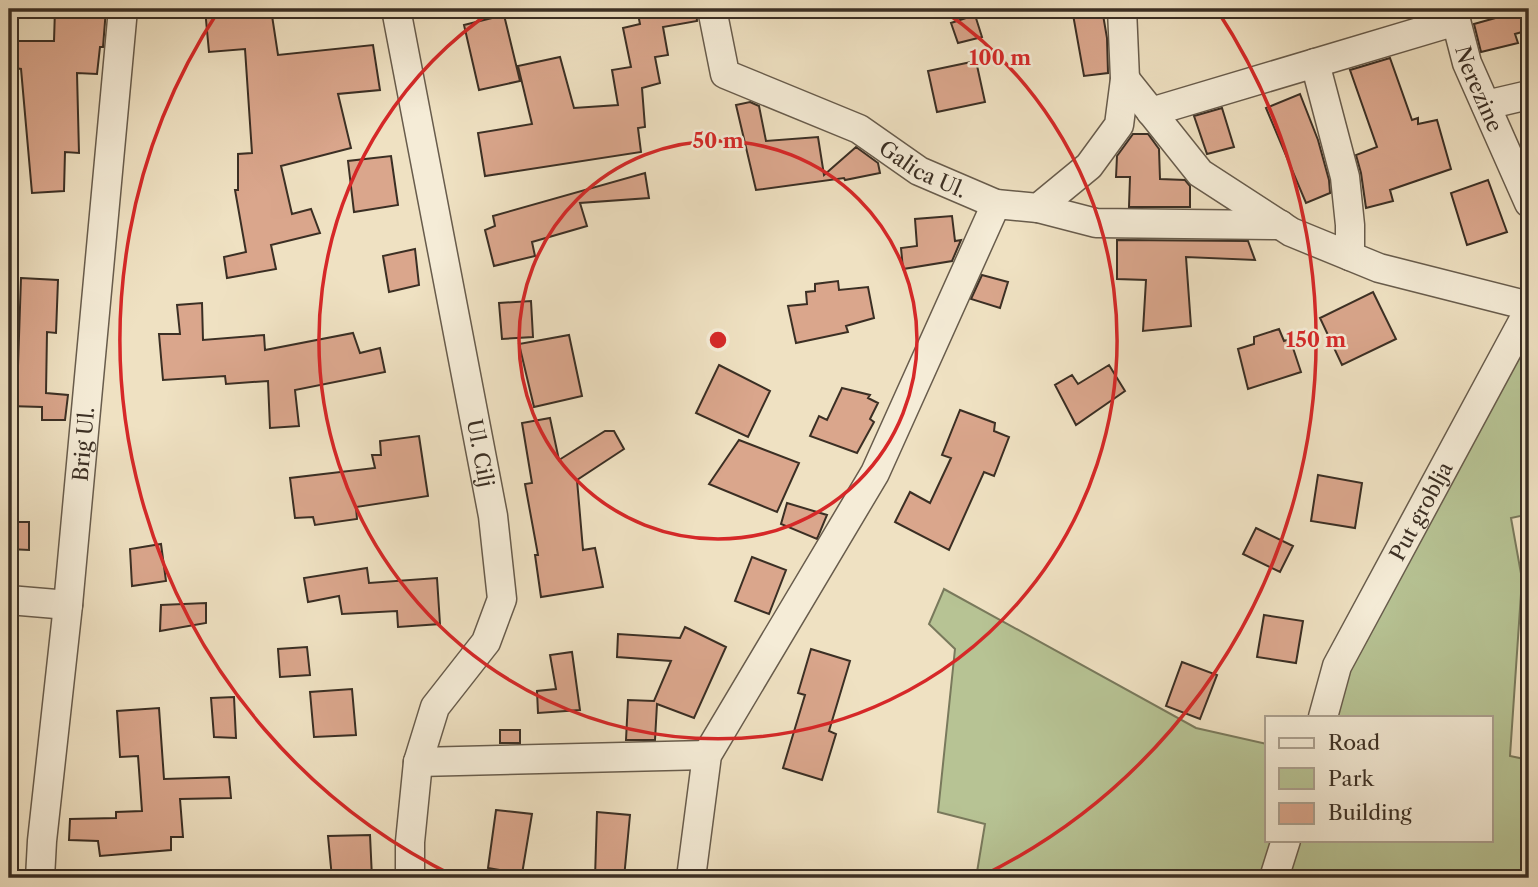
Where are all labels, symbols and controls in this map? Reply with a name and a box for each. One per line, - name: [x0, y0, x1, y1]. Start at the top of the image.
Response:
- street label: Nerezine: [1451, 43, 1508, 136]
- text: 100 m: [969, 45, 1031, 70]
- text: 50 m: [692, 128, 744, 153]
- street label: Galica Ul.: [875, 135, 970, 202]
- text: 150 m: [1286, 327, 1346, 352]
- centre of rings: [706, 328, 730, 352]
- street label: Brig Ul.: [67, 406, 99, 482]
- street label: Ul. Cilj: [462, 417, 500, 489]
- street label: Put groblja: [1384, 457, 1458, 565]
- legend: [1265, 716, 1492, 842]
- text: Road: [1328, 730, 1380, 755]
- text: Park: [1328, 766, 1374, 791]
- text: Building: [1328, 800, 1413, 825]

